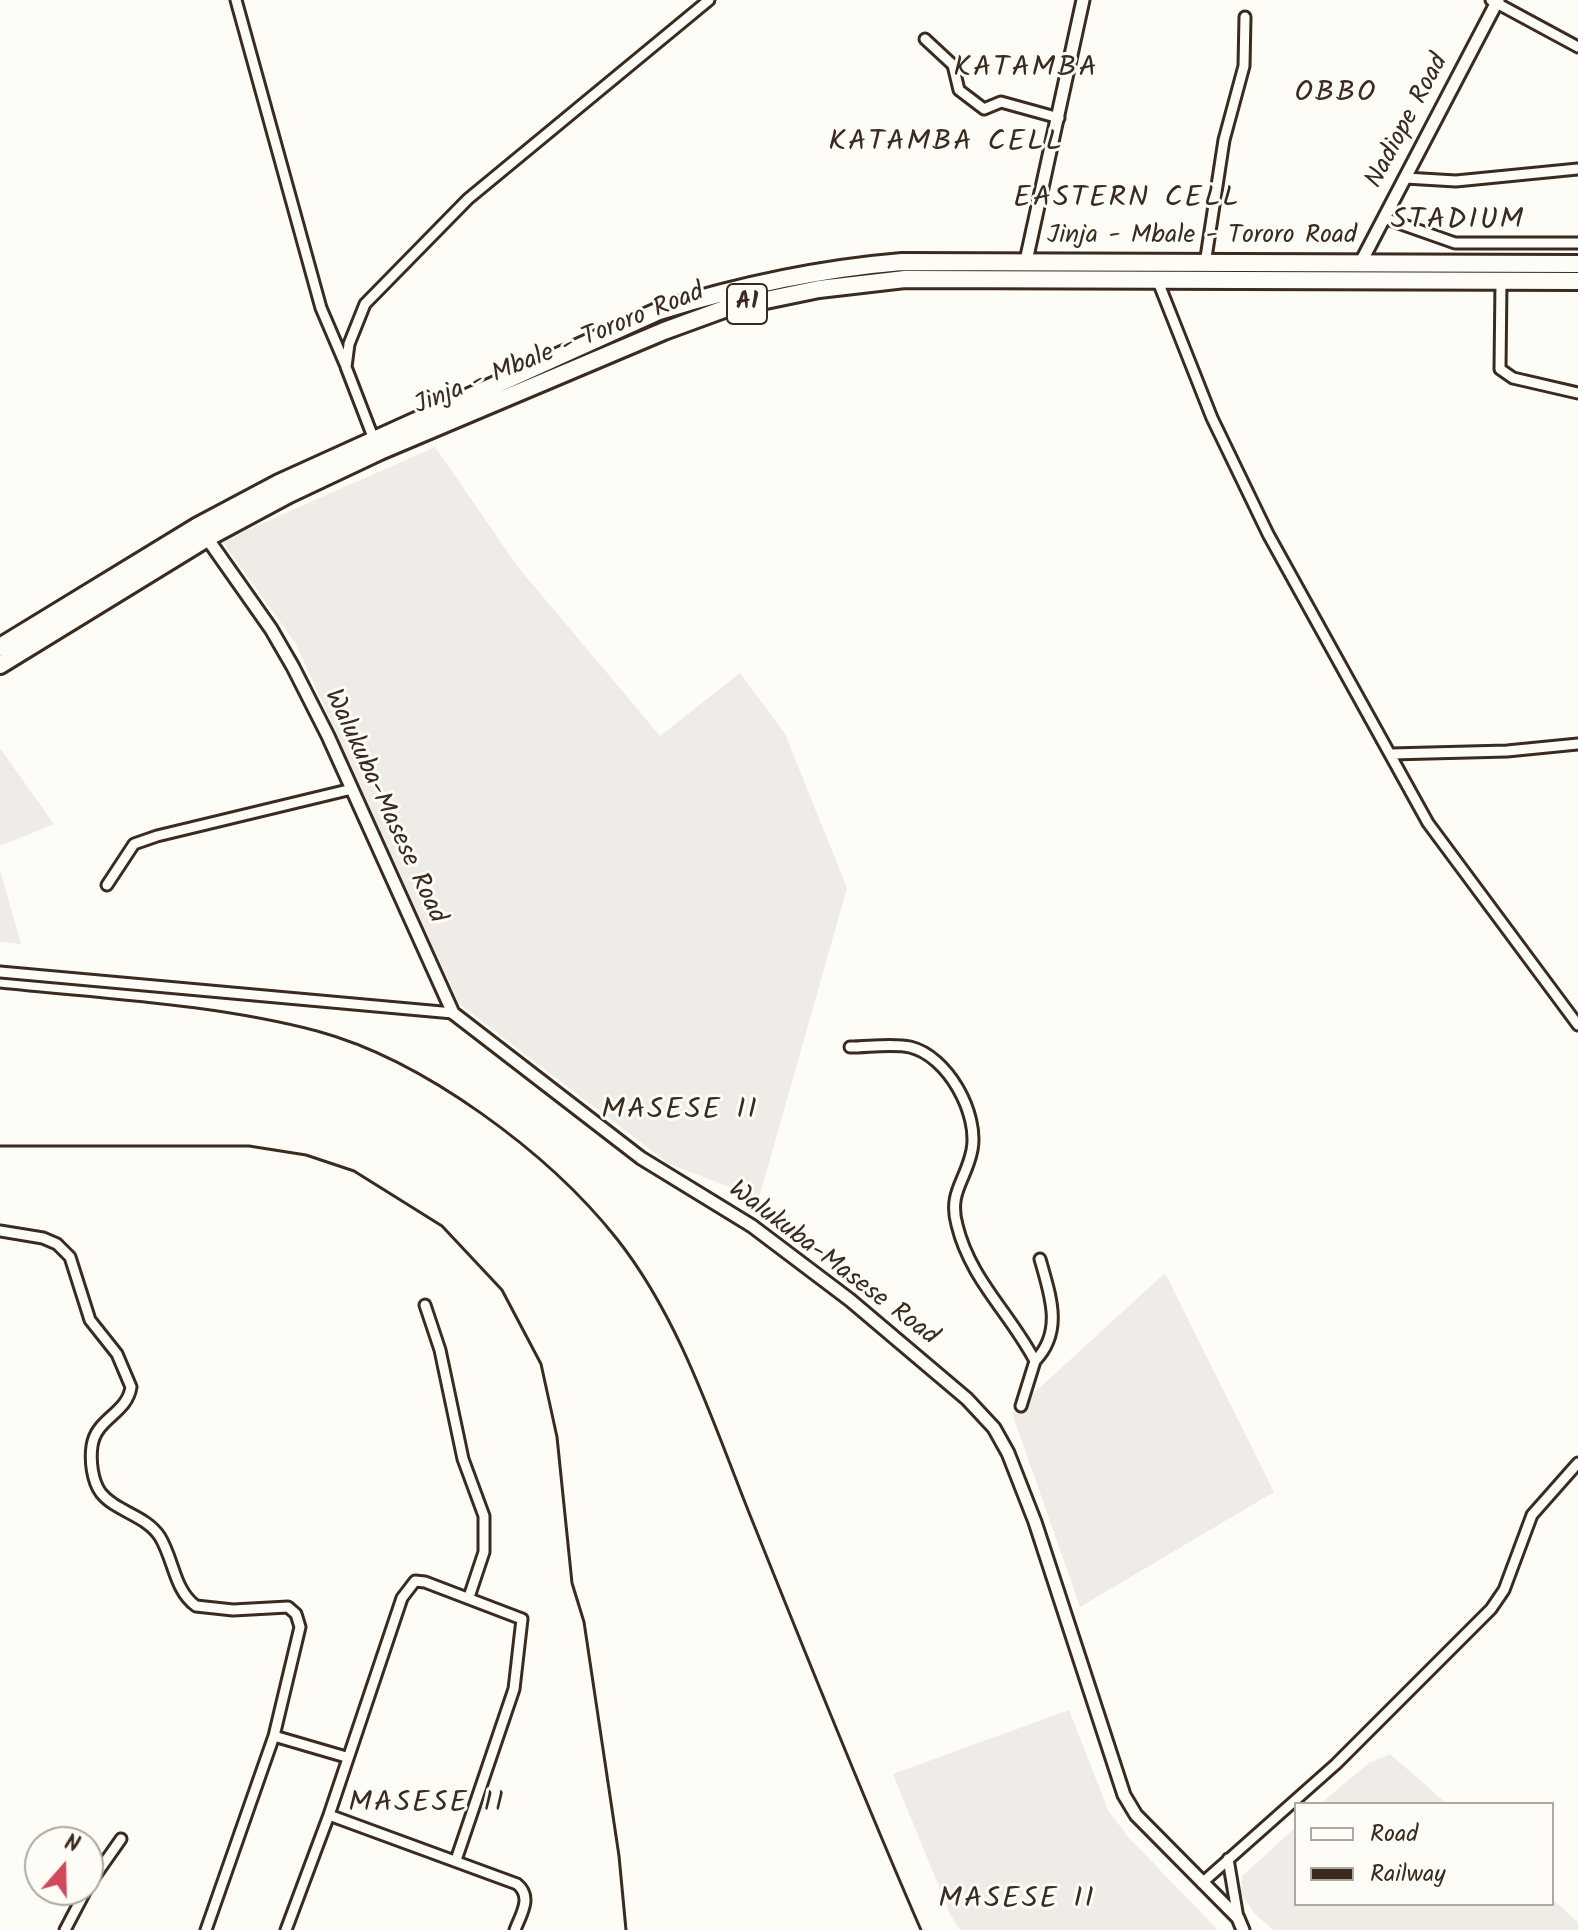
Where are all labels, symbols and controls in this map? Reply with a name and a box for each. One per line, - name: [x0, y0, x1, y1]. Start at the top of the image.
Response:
- street label: Nadiope Road: [1361, 50, 1457, 194]
- district label: KATAMBA: [953, 53, 1099, 89]
- district label: OBBO: [1295, 78, 1377, 114]
- district label: KATAMBA CELL: [828, 127, 1064, 163]
- district label: EASTERN CELL: [1013, 183, 1241, 219]
- district label: STADIUM: [1391, 205, 1525, 241]
- street label: Jinja - Mbale - Tororo Road: [1047, 222, 1357, 254]
- street label: Jinja - Mbale - Tororo Road: [410, 278, 710, 424]
- road number: A1: [727, 284, 767, 324]
- street label: Walukuba-Masese Road: [315, 685, 451, 929]
- district label: MASESE II: [601, 1095, 759, 1131]
- street label: Walukuba-Masese Road: [721, 1176, 943, 1354]
- district label: MASESE II: [348, 1788, 506, 1824]
- legend: [1294, 1802, 1554, 1906]
- text: Road: [1370, 1815, 1418, 1854]
- north arrow: [24, 1826, 104, 1906]
- text: N: [59, 1826, 84, 1864]
- text: Railway: [1370, 1855, 1446, 1894]
- district label: MASESE II: [938, 1884, 1096, 1920]

